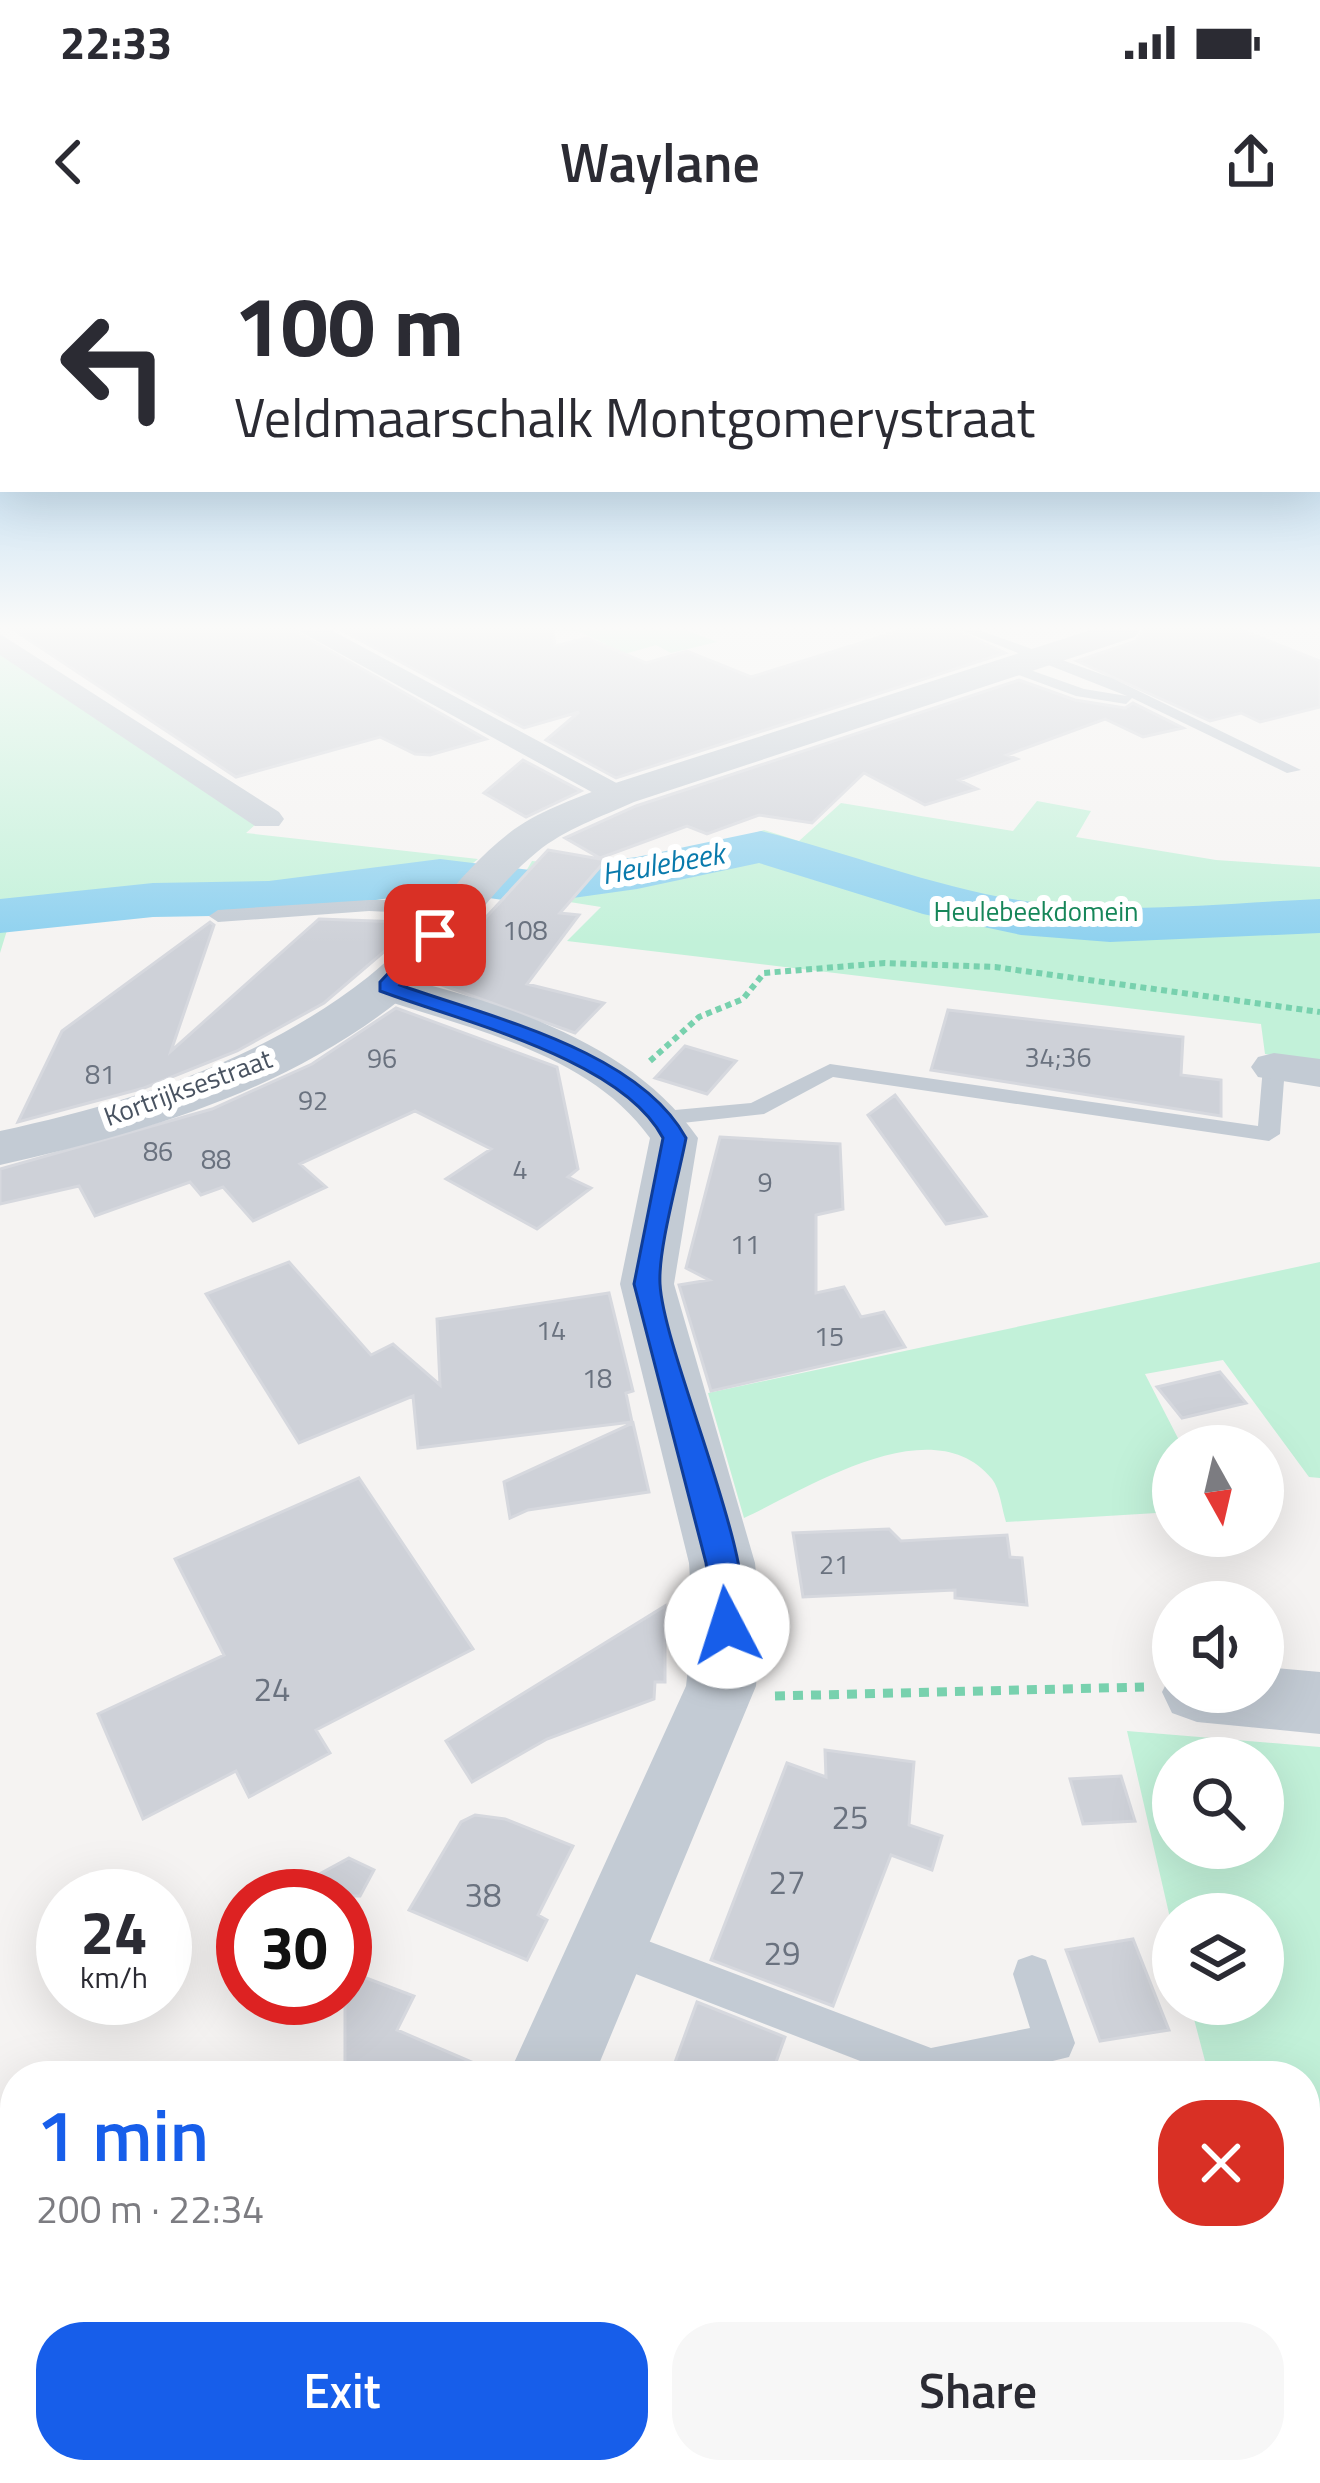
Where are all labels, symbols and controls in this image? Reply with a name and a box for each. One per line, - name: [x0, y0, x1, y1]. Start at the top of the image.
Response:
- text: 22:33: [60, 8, 172, 76]
- text: Waylane: [560, 121, 760, 203]
- icon: back: [36, 129, 102, 195]
- icon: share: [1218, 129, 1284, 195]
- text: 100 m: [234, 261, 464, 389]
- icon: left: [36, 288, 192, 444]
- text: Veldmaarschalk Montgomerystraat: [234, 376, 1035, 458]
- water label: Heulebeek: [598, 829, 731, 896]
- pin: [384, 884, 486, 986]
- park label: Heulebeekdomein: [933, 890, 1139, 931]
- icon: arrive: [402, 902, 468, 968]
- house number: 108: [502, 909, 548, 950]
- house number: 34;36: [1024, 1036, 1092, 1077]
- street label: Kortrijksestraat: [98, 1037, 278, 1136]
- house number: 96: [367, 1037, 397, 1078]
- house number: 81: [85, 1053, 115, 1094]
- house number: 92: [298, 1079, 328, 1120]
- house number: 86: [143, 1130, 173, 1171]
- house number: 88: [201, 1138, 231, 1179]
- house number: 4: [512, 1148, 528, 1189]
- house number: 9: [757, 1161, 773, 1202]
- house number: 11: [730, 1223, 760, 1264]
- house number: 14: [536, 1309, 566, 1350]
- house number: 15: [814, 1315, 844, 1356]
- house number: 18: [582, 1357, 612, 1398]
- north arrow: [1152, 1425, 1284, 1557]
- map controls: [1152, 1425, 1284, 2025]
- house number: 21: [819, 1543, 849, 1584]
- position arrow: [664, 1563, 790, 1689]
- button: sound: [1152, 1581, 1284, 1713]
- house number: 24: [254, 1664, 290, 1714]
- button: search: [1152, 1737, 1284, 1869]
- house number: 25: [832, 1792, 868, 1842]
- house number: 27: [769, 1857, 805, 1907]
- speed limit sign: 30: [216, 1869, 372, 2025]
- house number: 38: [465, 1870, 501, 1920]
- text: 24: [80, 1886, 148, 1977]
- button: layers: [1152, 1893, 1284, 2025]
- house number: 29: [764, 1928, 800, 1978]
- text: km/h: [80, 1954, 148, 2000]
- text: 1 min: [36, 2079, 209, 2189]
- button: close: [1158, 2100, 1284, 2226]
- text: 200 m · 22:34: [36, 2179, 264, 2238]
- button: Exit: [36, 2322, 648, 2460]
- button: Share: [672, 2322, 1284, 2460]

